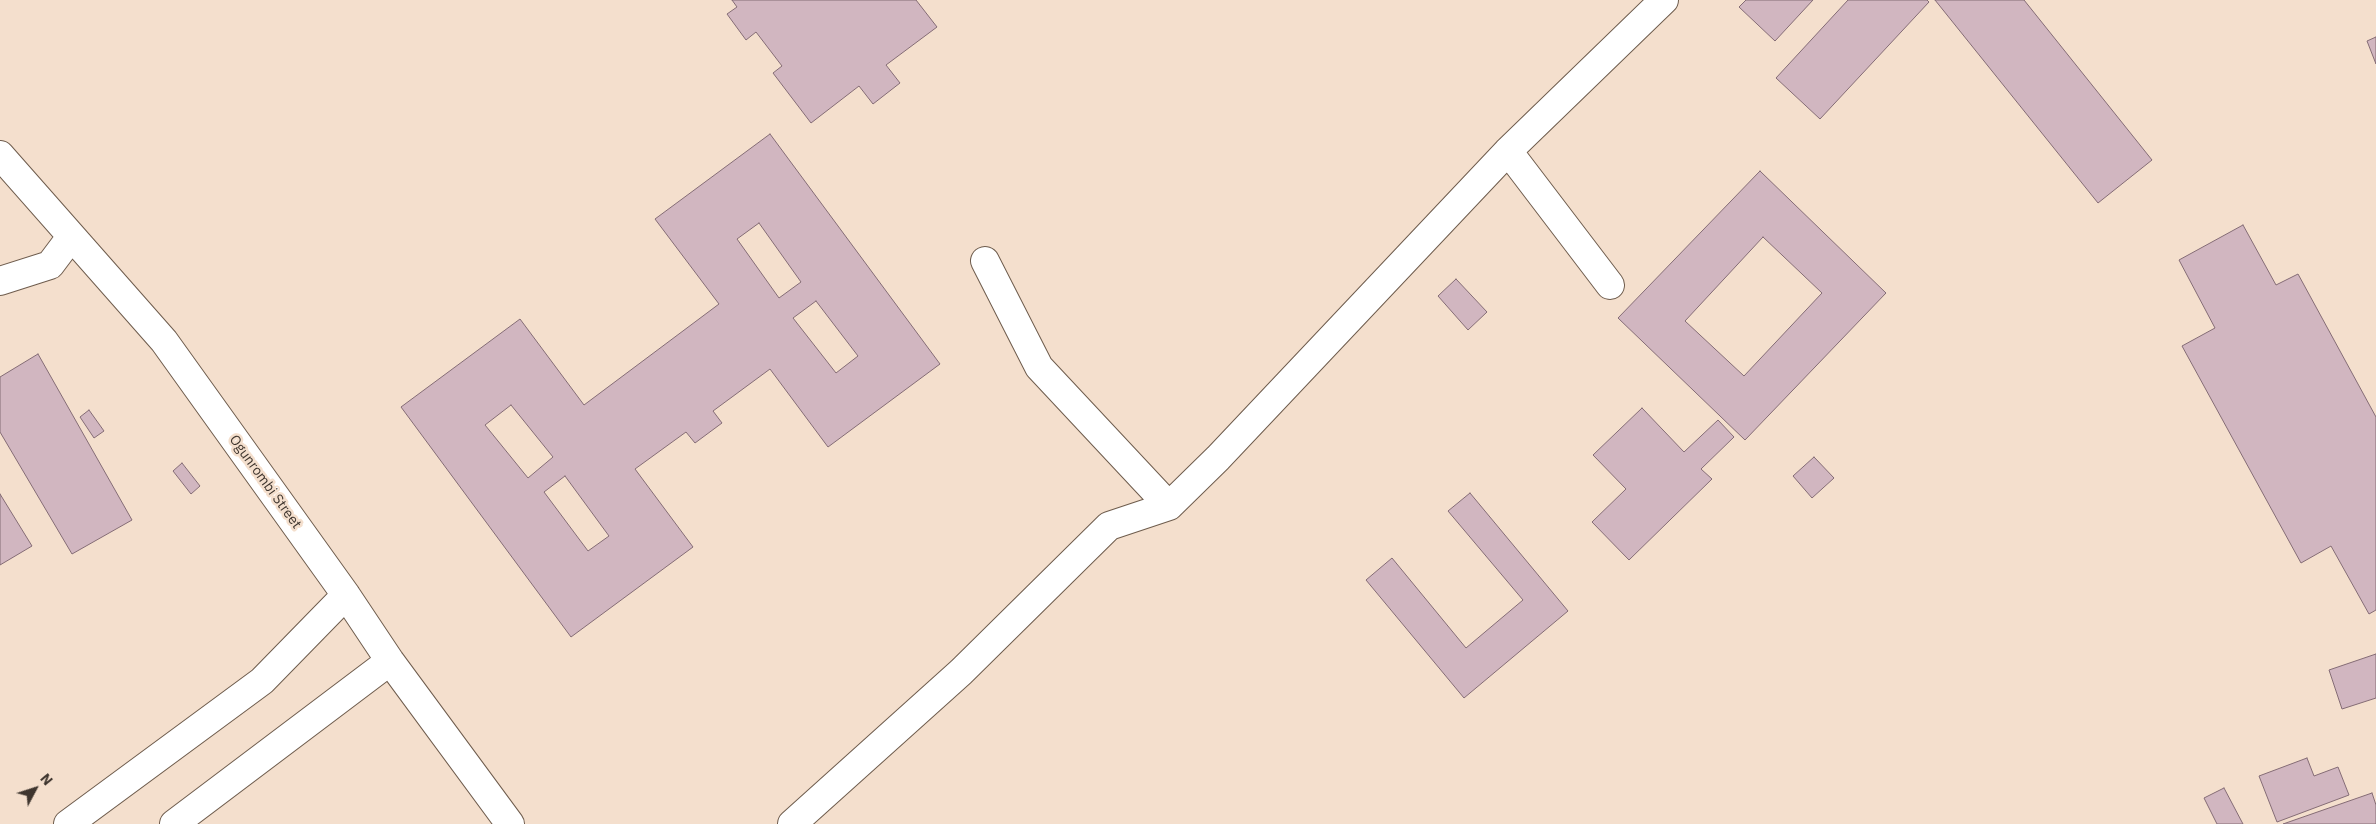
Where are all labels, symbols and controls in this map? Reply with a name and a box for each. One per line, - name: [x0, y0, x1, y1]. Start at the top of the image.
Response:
- street label: Ogunrombi Street: [225, 432, 305, 532]
- north arrow: [10, 764, 60, 814]
- text: N: [36, 770, 57, 789]

